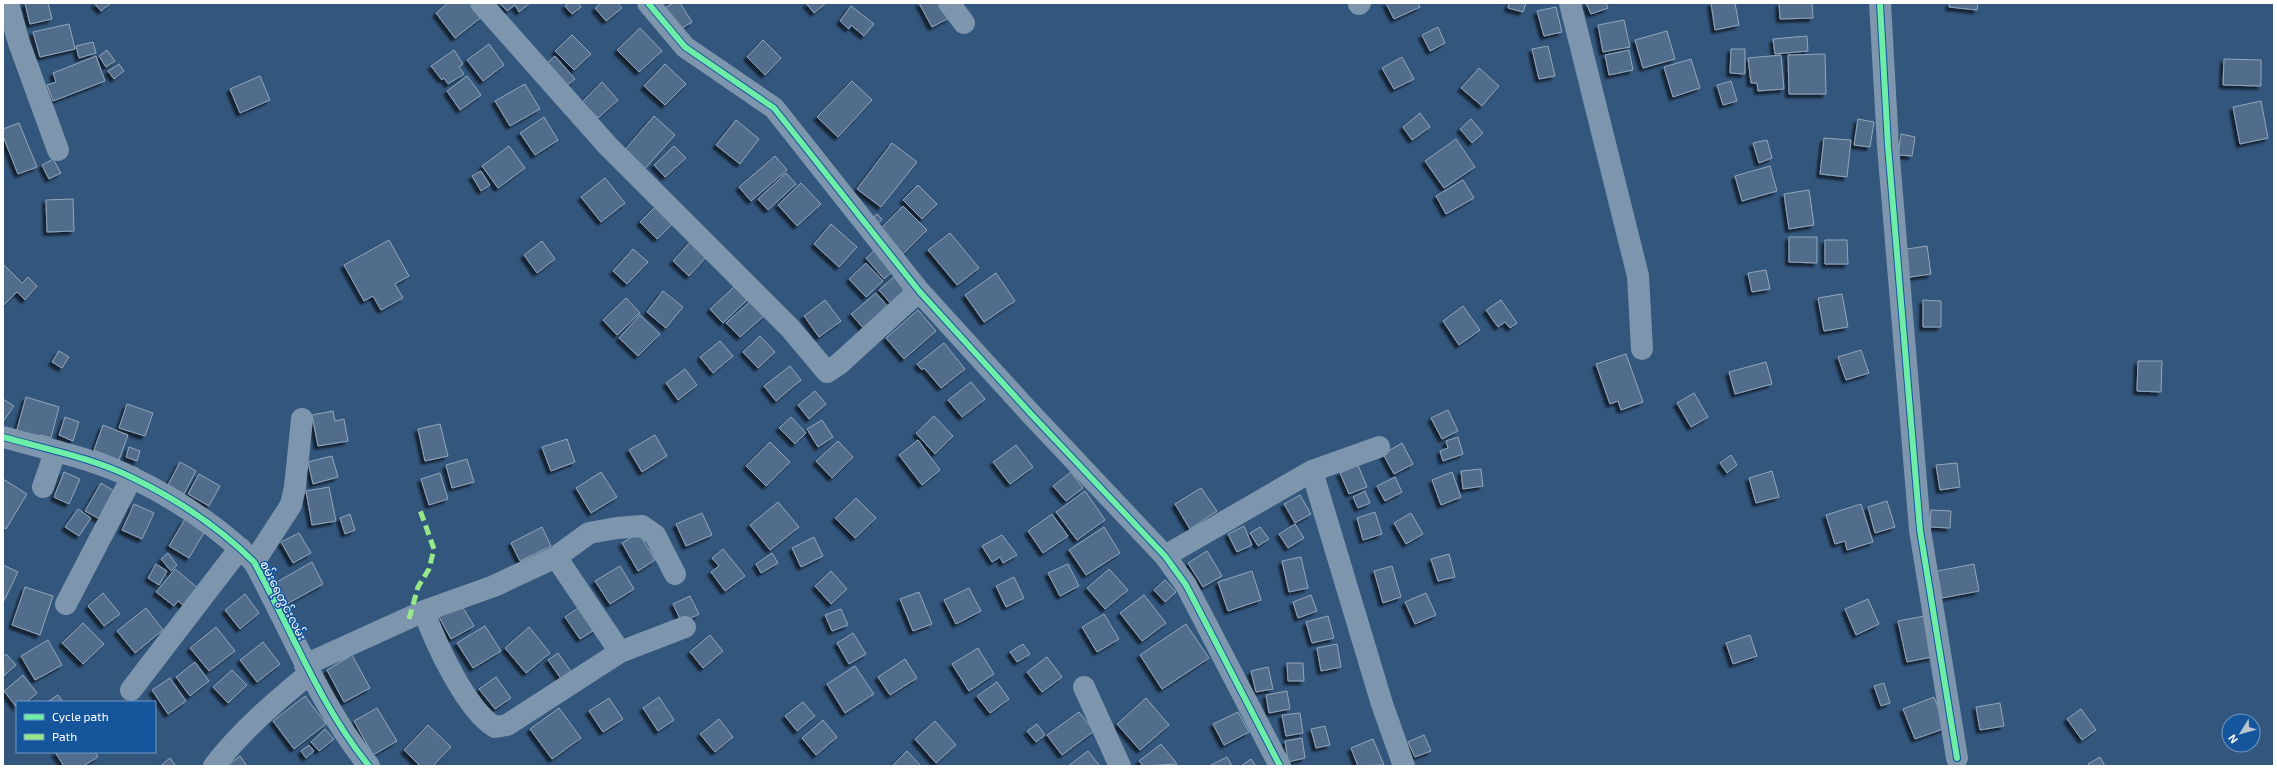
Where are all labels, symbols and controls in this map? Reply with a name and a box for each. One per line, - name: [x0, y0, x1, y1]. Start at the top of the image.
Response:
- street label: စမ်းရေတွင်းလမ်း: [254, 557, 311, 644]
- legend: [16, 701, 156, 753]
- text: Cycle path: [52, 709, 109, 723]
- north arrow: [2221, 713, 2261, 753]
- text: Path: [52, 729, 77, 743]
- text: N: [2225, 732, 2240, 746]

